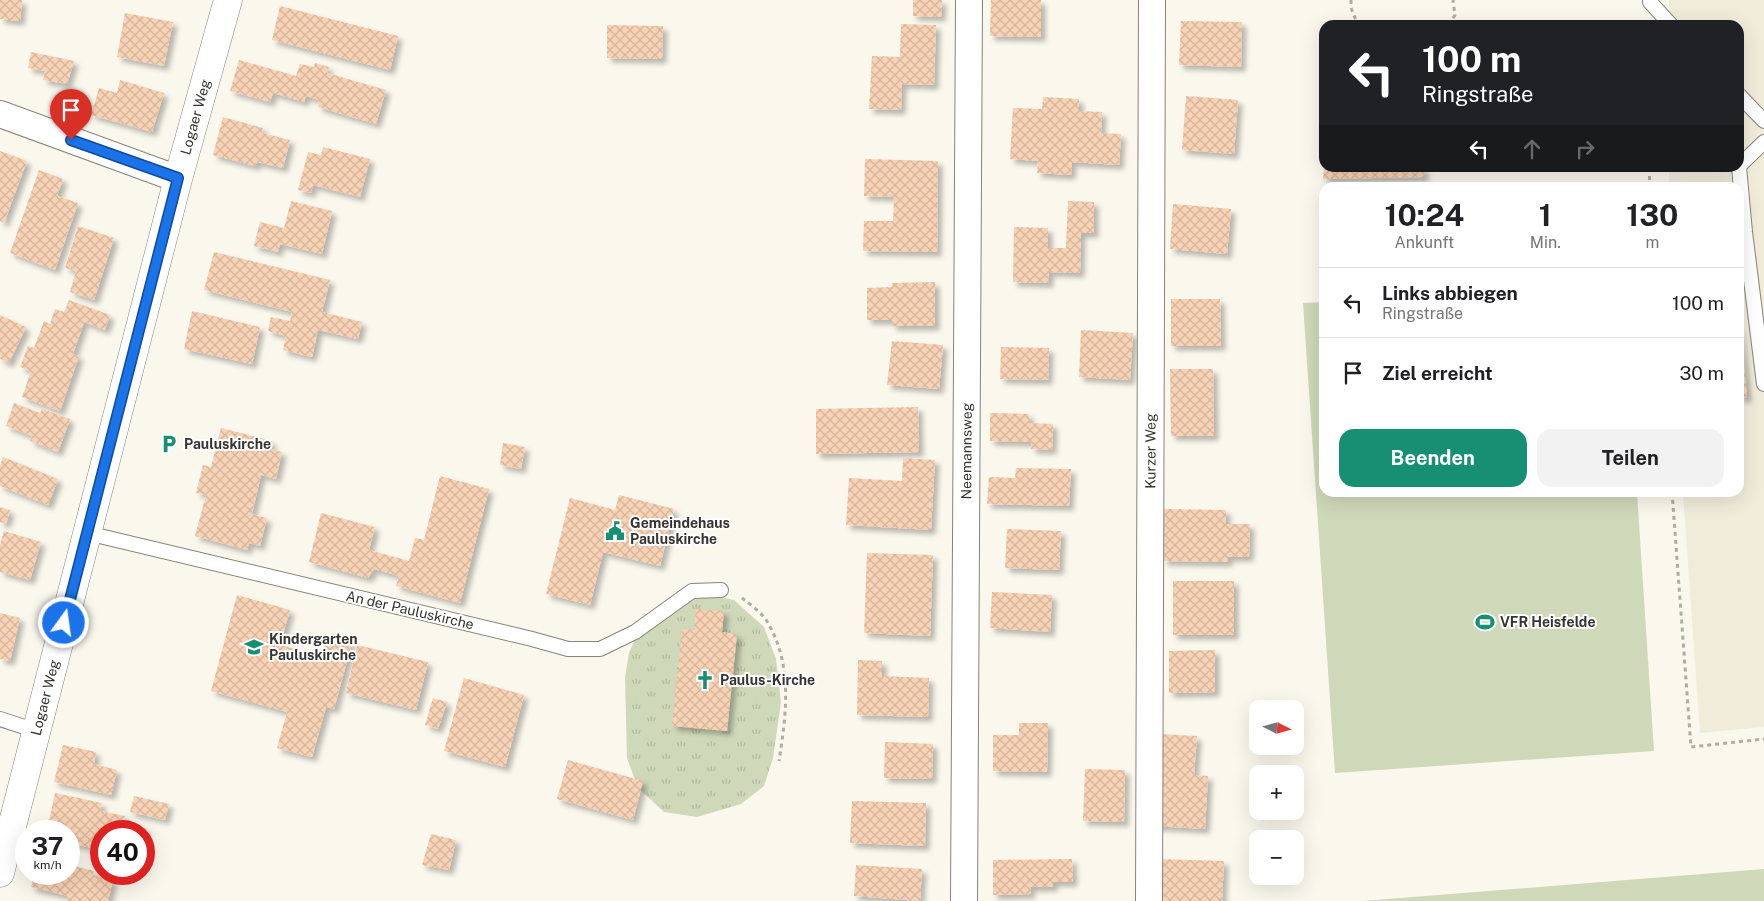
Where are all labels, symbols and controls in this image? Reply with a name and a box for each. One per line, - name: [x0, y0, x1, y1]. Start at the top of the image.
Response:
- text: 100 m: [1422, 39, 1521, 80]
- icon: left: [1339, 40, 1404, 105]
- street label: Logaer Weg: [177, 77, 214, 156]
- text: Ringstraße: [1422, 81, 1534, 107]
- pin: [50, 89, 92, 140]
- icon: arrive: [57, 96, 85, 124]
- icon: left: [1465, 135, 1493, 163]
- icon: ahead: [1518, 135, 1546, 163]
- icon: right: [1571, 135, 1599, 163]
- text: 10:24: [1385, 197, 1464, 233]
- text: 1: [1539, 197, 1552, 233]
- text: 130: [1626, 197, 1678, 233]
- text: Ankunft: [1394, 233, 1454, 252]
- text: Min.: [1530, 233, 1561, 252]
- text: m: [1645, 233, 1659, 252]
- text: Links abbiegen: [1382, 282, 1518, 304]
- icon: left: [1339, 289, 1367, 317]
- text: 100 m: [1672, 292, 1724, 314]
- text: Ringstraße: [1382, 304, 1463, 323]
- icon: arrive: [1339, 359, 1367, 387]
- text: Ziel erreicht: [1382, 362, 1493, 384]
- text: 30 m: [1679, 362, 1724, 384]
- street label: Neemannsweg: [958, 402, 975, 499]
- street label: Kurzer Weg: [1142, 413, 1159, 489]
- button: Beenden: [1339, 429, 1527, 487]
- button: Teilen: [1537, 429, 1724, 487]
- parking icon: Pauluskirche: [158, 433, 180, 455]
- place label: Pauluskirche: [184, 436, 271, 452]
- place label: Gemeindehaus Pauluskirche: [630, 515, 730, 547]
- public building icon: Gemeindehaus Pauluskirche: [604, 520, 626, 542]
- street label: An der Pauluskirche: [345, 588, 476, 633]
- position arrow: [37, 596, 89, 648]
- sports icon: VFR Heisfelde: [1474, 611, 1496, 633]
- place label: VFR Heisfelde: [1500, 614, 1595, 630]
- place label: Kindergarten Pauluskirche: [269, 631, 358, 663]
- school or university icon: Kindergarten Pauluskirche: [243, 636, 265, 658]
- street label: Logaer Weg: [28, 658, 62, 737]
- church icon: Paulus-Kirche: [694, 669, 716, 691]
- place label: Paulus-Kirche: [720, 672, 815, 688]
- north arrow: [1249, 700, 1304, 755]
- map controls: [1249, 700, 1304, 885]
- button: +: [1249, 765, 1304, 820]
- speed limit sign: 40: [90, 820, 155, 885]
- button: −: [1249, 830, 1304, 885]
- text: 37: [32, 831, 63, 861]
- text: km/h: [33, 858, 62, 872]

